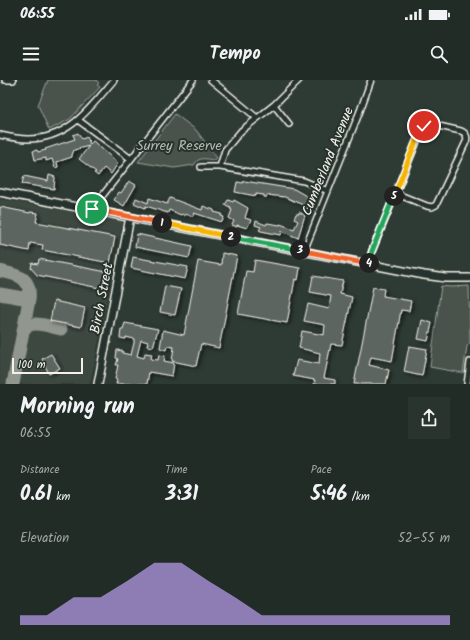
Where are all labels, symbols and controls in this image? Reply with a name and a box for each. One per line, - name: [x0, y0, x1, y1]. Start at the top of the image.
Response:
- text: 06:55: [20, 2, 55, 26]
- text: Tempo: [209, 40, 261, 69]
- icon: menu: [20, 43, 42, 65]
- icon: search: [428, 43, 450, 65]
- street label: Cumberland Avenue: [296, 103, 360, 219]
- pin: [407, 109, 441, 143]
- icon: check: [413, 115, 435, 137]
- park label: Surrey Reserve: [136, 135, 222, 157]
- pin: 5: [384, 186, 404, 206]
- text: 5: [391, 187, 397, 205]
- pin: [75, 192, 109, 226]
- icon: arrive: [81, 198, 103, 220]
- pin: 1: [152, 213, 172, 233]
- text: 1: [160, 214, 164, 232]
- pin: 2: [221, 227, 241, 247]
- text: 2: [228, 228, 234, 246]
- pin: 3: [290, 240, 310, 260]
- text: 3: [297, 241, 303, 259]
- pin: 4: [359, 253, 379, 273]
- text: 4: [366, 254, 372, 272]
- street label: Birch Street: [84, 260, 120, 336]
- scale bar: [12, 356, 83, 375]
- text: 100 m: [18, 356, 46, 374]
- text: Morning run: [20, 390, 135, 425]
- button: share: [408, 397, 450, 439]
- text: 06:55: [20, 423, 51, 444]
- text: Distance: [20, 461, 60, 479]
- text: Time: [165, 461, 188, 479]
- text: Pace: [311, 461, 332, 479]
- text: 0.61: [20, 479, 52, 511]
- text: 3:31: [165, 479, 198, 511]
- text: 5:46: [311, 479, 347, 511]
- text: km: [52, 488, 70, 506]
- text: /km: [347, 488, 370, 506]
- text: Elevation: [20, 528, 69, 549]
- text: 52–55 m: [398, 528, 450, 549]

